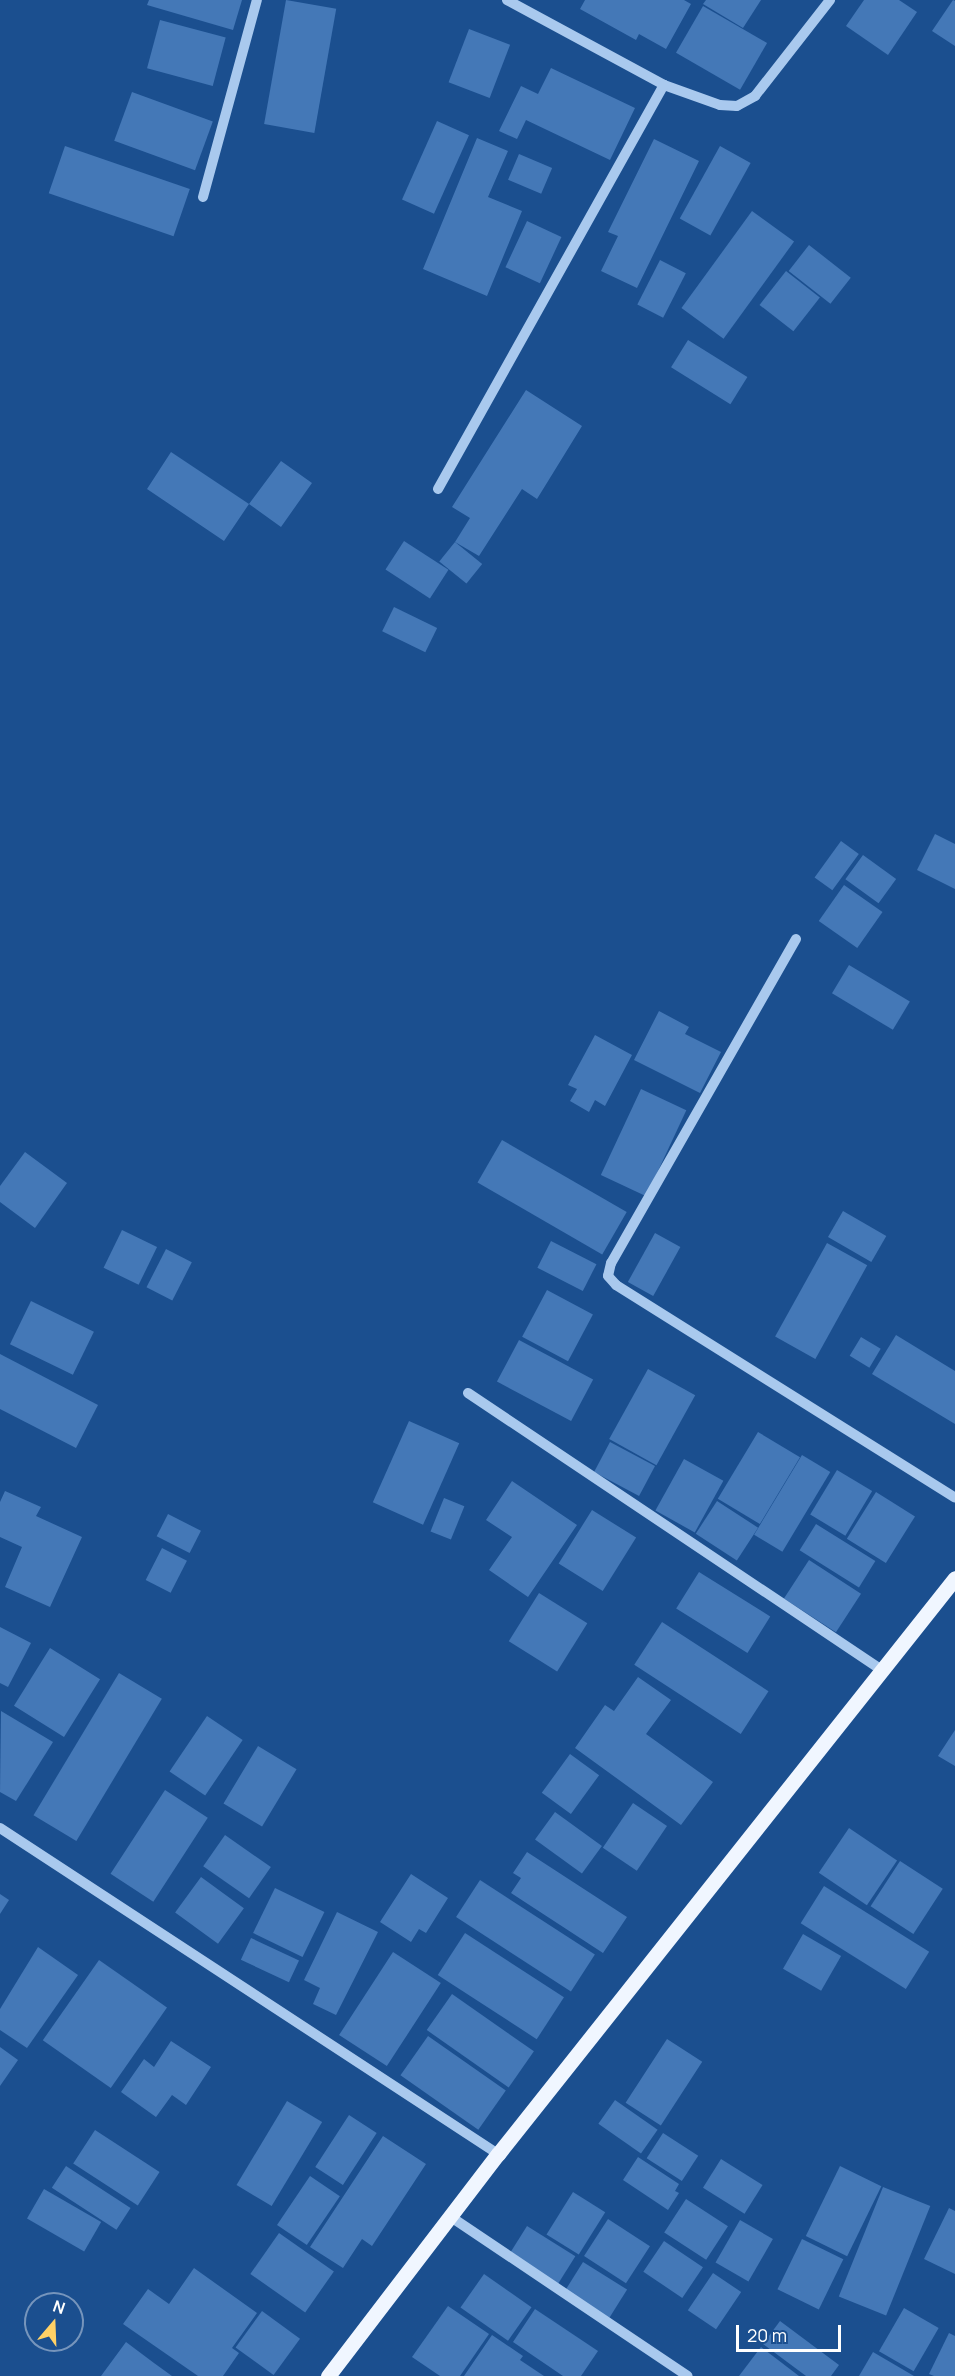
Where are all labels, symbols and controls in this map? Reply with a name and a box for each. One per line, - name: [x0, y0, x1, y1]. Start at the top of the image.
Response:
- north arrow: [24, 2292, 84, 2352]
- text: N: [50, 2295, 68, 2319]
- scale bar: [739, 2313, 844, 2351]
- text: 20 m: [747, 2323, 787, 2347]

